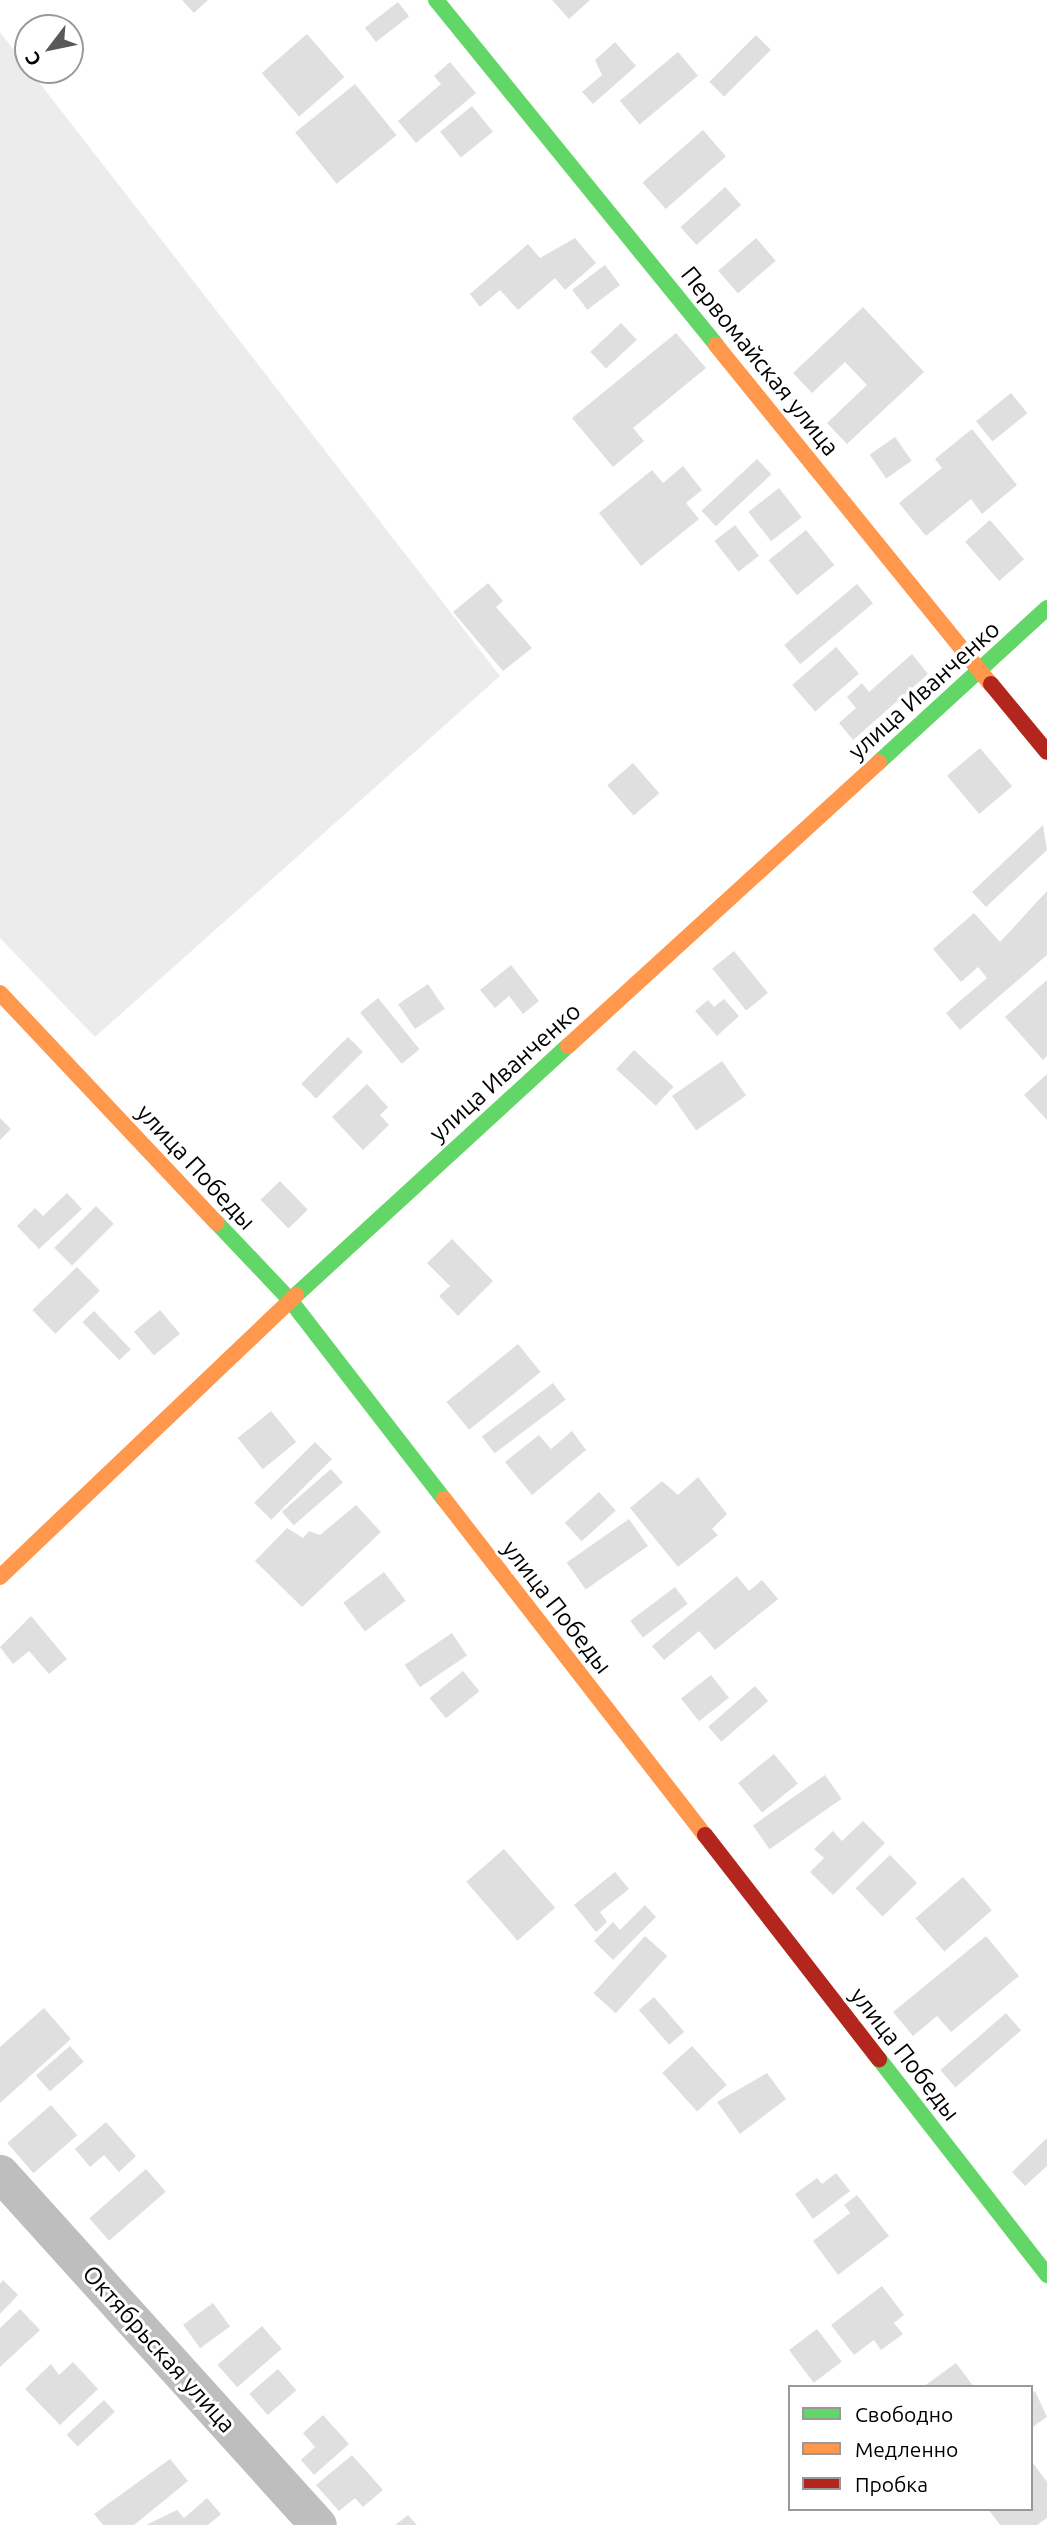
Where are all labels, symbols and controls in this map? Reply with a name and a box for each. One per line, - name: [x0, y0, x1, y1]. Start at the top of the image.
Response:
- north arrow: [14, 14, 84, 84]
- text: С: [20, 48, 45, 70]
- street label: Первомайская улица: [675, 261, 845, 461]
- street label: улица Иванченко: [842, 615, 1006, 765]
- street label: улица Иванченко: [423, 997, 587, 1147]
- street label: улица Победы: [131, 1098, 261, 1236]
- street label: улица Победы: [496, 1535, 618, 1679]
- street label: улица Победы: [844, 1982, 966, 2126]
- street label: Октябрьская улица: [76, 2259, 242, 2439]
- legend: [788, 2385, 1033, 2511]
- text: Свободно: [855, 2402, 953, 2426]
- text: Медленно: [855, 2437, 958, 2461]
- text: Пробка: [855, 2472, 928, 2496]

